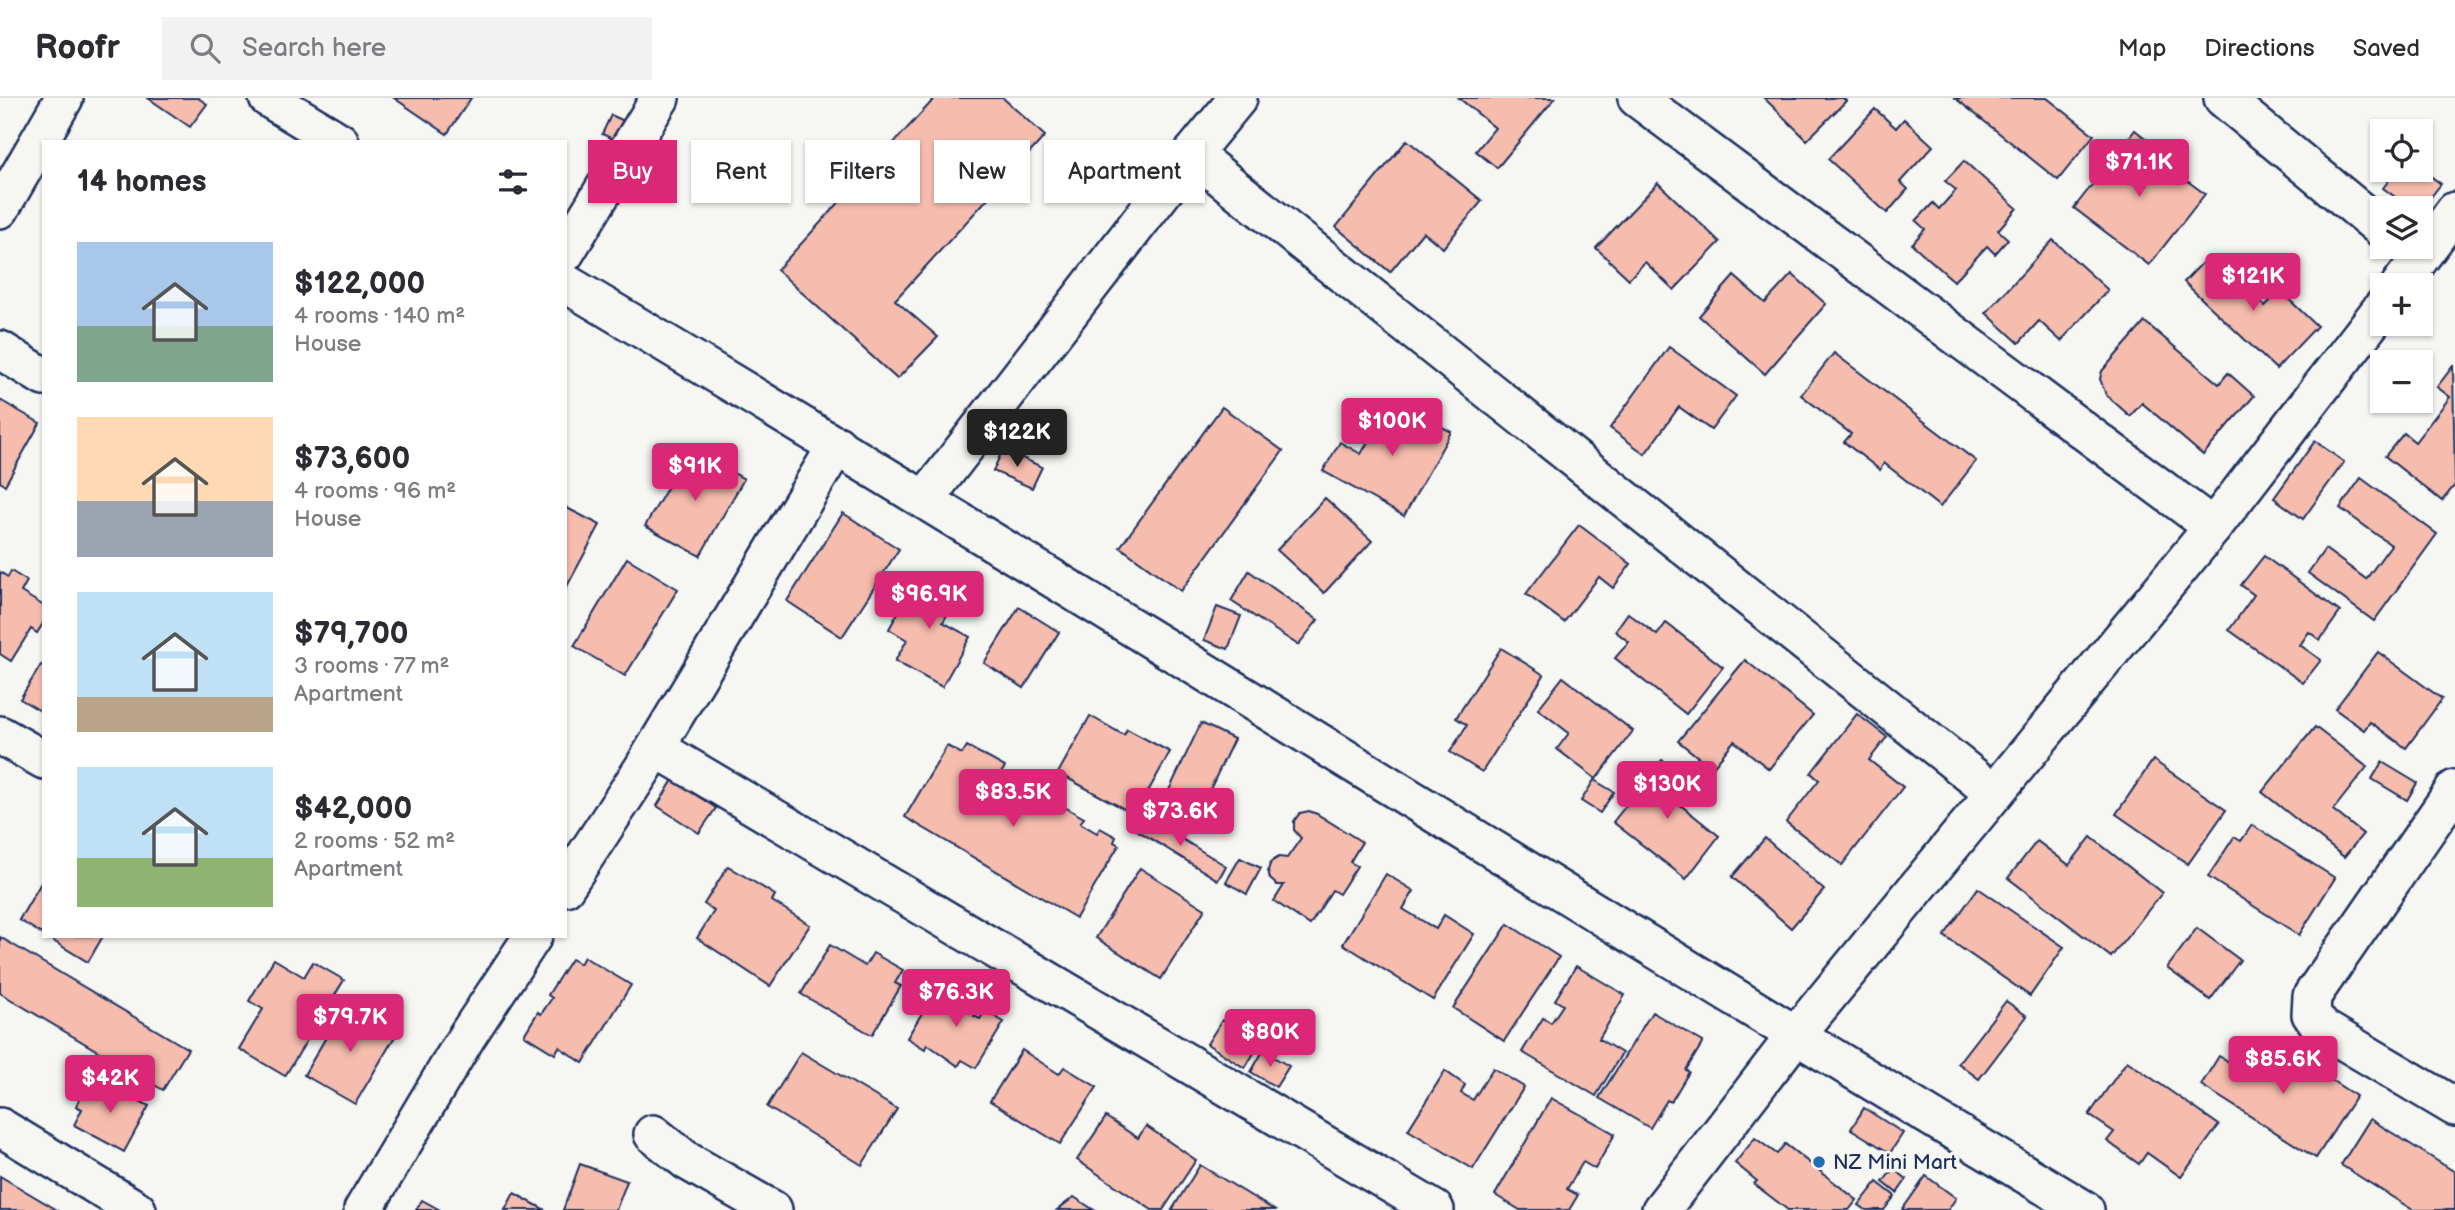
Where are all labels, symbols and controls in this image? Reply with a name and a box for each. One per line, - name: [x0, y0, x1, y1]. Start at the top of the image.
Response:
- search box: [162, 17, 652, 80]
- text: Roofr: [35, 28, 120, 68]
- icon: search: [186, 29, 224, 67]
- text: Search here: [242, 33, 386, 64]
- text: Map: [2118, 34, 2166, 63]
- text: Directions: [2204, 34, 2315, 63]
- text: Saved: [2353, 34, 2420, 63]
- map controls: [2370, 119, 2433, 413]
- button: locate: [2370, 119, 2433, 182]
- chip: Buy: [588, 140, 677, 203]
- chip: Rent: [691, 140, 791, 203]
- chip: Filters: [805, 140, 920, 203]
- chip: New: [934, 140, 1030, 203]
- chip: Apartment: [1044, 140, 1205, 203]
- pin: $71.1K: [2082, 140, 2196, 199]
- text: $71.1K: [2105, 148, 2173, 176]
- icon: filters: [494, 163, 532, 201]
- text: 14 homes: [77, 164, 206, 200]
- button: layers: [2370, 196, 2433, 259]
- pin: $121K: [2204, 254, 2302, 313]
- text: $121K: [2221, 262, 2285, 290]
- text: $122,000: [294, 266, 425, 302]
- icon: home: [133, 270, 217, 354]
- button: +: [2370, 273, 2433, 336]
- text: 4 rooms · 140 m²: [294, 302, 465, 330]
- text: House: [294, 330, 361, 358]
- button: −: [2370, 350, 2433, 413]
- pin: $100K: [1343, 398, 1441, 458]
- text: $100K: [1357, 407, 1427, 435]
- pin: $122K: [968, 410, 1066, 469]
- text: $122K: [983, 418, 1051, 446]
- text: $73,600: [294, 441, 410, 477]
- pin: $91K: [654, 444, 736, 503]
- icon: home: [133, 445, 217, 529]
- text: $91K: [668, 452, 722, 480]
- text: 4 rooms · 96 m²: [294, 477, 456, 505]
- text: House: [294, 505, 361, 533]
- pin: $96.9K: [872, 572, 986, 631]
- text: $96.9K: [891, 580, 967, 608]
- text: $79,700: [294, 616, 409, 652]
- icon: home: [133, 620, 217, 704]
- text: 3 rooms · 77 m²: [294, 652, 450, 680]
- text: Apartment: [294, 680, 403, 708]
- pin: $130K: [1618, 762, 1716, 821]
- pin: $83.5K: [956, 770, 1070, 829]
- text: $130K: [1633, 770, 1701, 798]
- text: $83.5K: [975, 778, 1051, 806]
- pin: $73.6K: [1123, 788, 1237, 848]
- text: $42,000: [294, 791, 412, 827]
- icon: home: [133, 795, 217, 879]
- text: $73.6K: [1142, 797, 1218, 825]
- text: 2 rooms · 52 m²: [294, 827, 455, 855]
- text: Apartment: [294, 855, 403, 883]
- pin: $76.3K: [899, 970, 1013, 1029]
- text: $76.3K: [918, 978, 994, 1006]
- pin: $79.7K: [293, 995, 407, 1054]
- text: $79.7K: [313, 1003, 387, 1031]
- pin: $80K: [1229, 1010, 1311, 1069]
- text: $80K: [1241, 1018, 1299, 1046]
- pin: $85.6K: [2226, 1037, 2340, 1096]
- text: $85.6K: [2245, 1045, 2321, 1073]
- pin: $42K: [69, 1056, 151, 1115]
- text: $42K: [81, 1064, 139, 1092]
- place label: NZ Mini Mart: [1833, 1150, 1958, 1175]
- marker: NZ Mini Mart: [1811, 1154, 1827, 1170]

